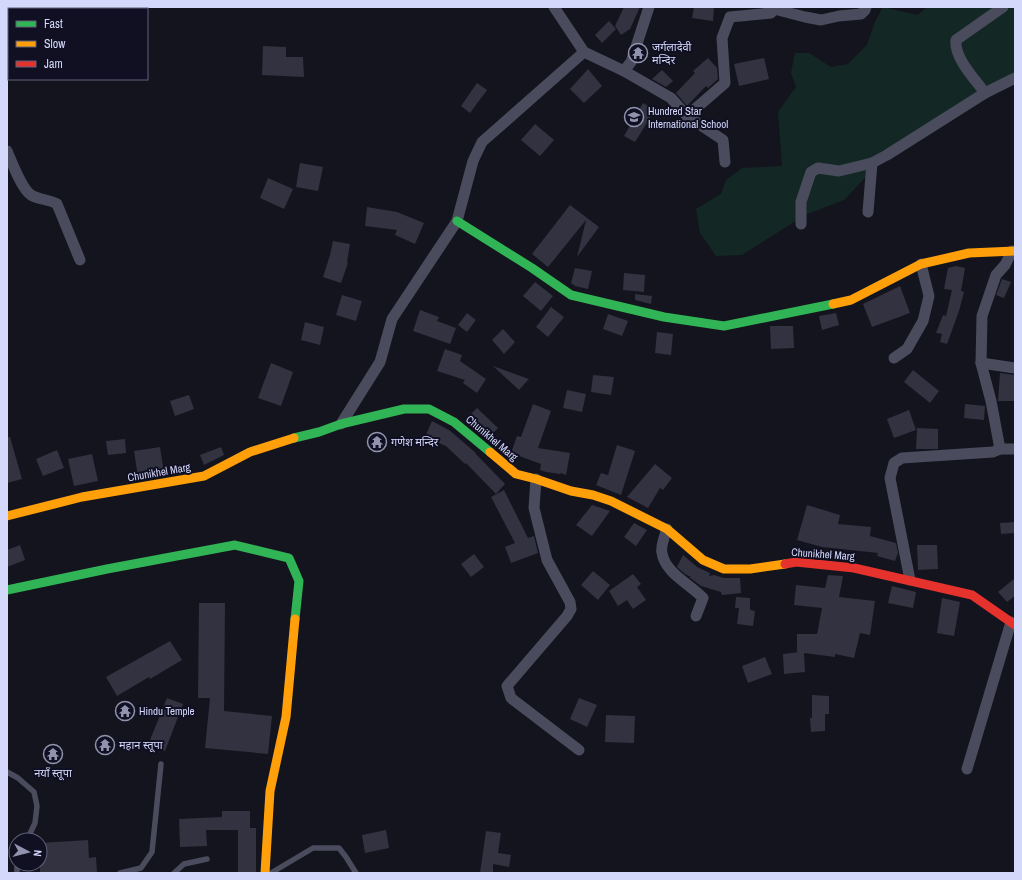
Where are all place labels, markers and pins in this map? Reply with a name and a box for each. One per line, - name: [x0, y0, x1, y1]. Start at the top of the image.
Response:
- place label: जर्गलादेवी मन्दिर: [652, 40, 692, 67]
- temple icon: जर्गलादेवी मन्दिर: [627, 42, 649, 64]
- place label: Hundred Star International School: [648, 104, 728, 131]
- school or university icon: Hundred Star International School: [623, 106, 645, 128]
- temple icon: गणेश मन्दिर: [366, 431, 388, 453]
- place label: गणेश मन्दिर: [391, 435, 439, 449]
- temple icon: Hindu Temple: [114, 700, 136, 722]
- place label: Hindu Temple: [139, 704, 195, 718]
- temple icon: महान स्तूपा: [94, 734, 116, 756]
- place label: महान स्तूपा: [119, 738, 163, 753]
- temple icon: नयाँ स्तूपा: [42, 743, 64, 765]
- place label: नयाँ स्तूपा: [34, 766, 72, 781]

